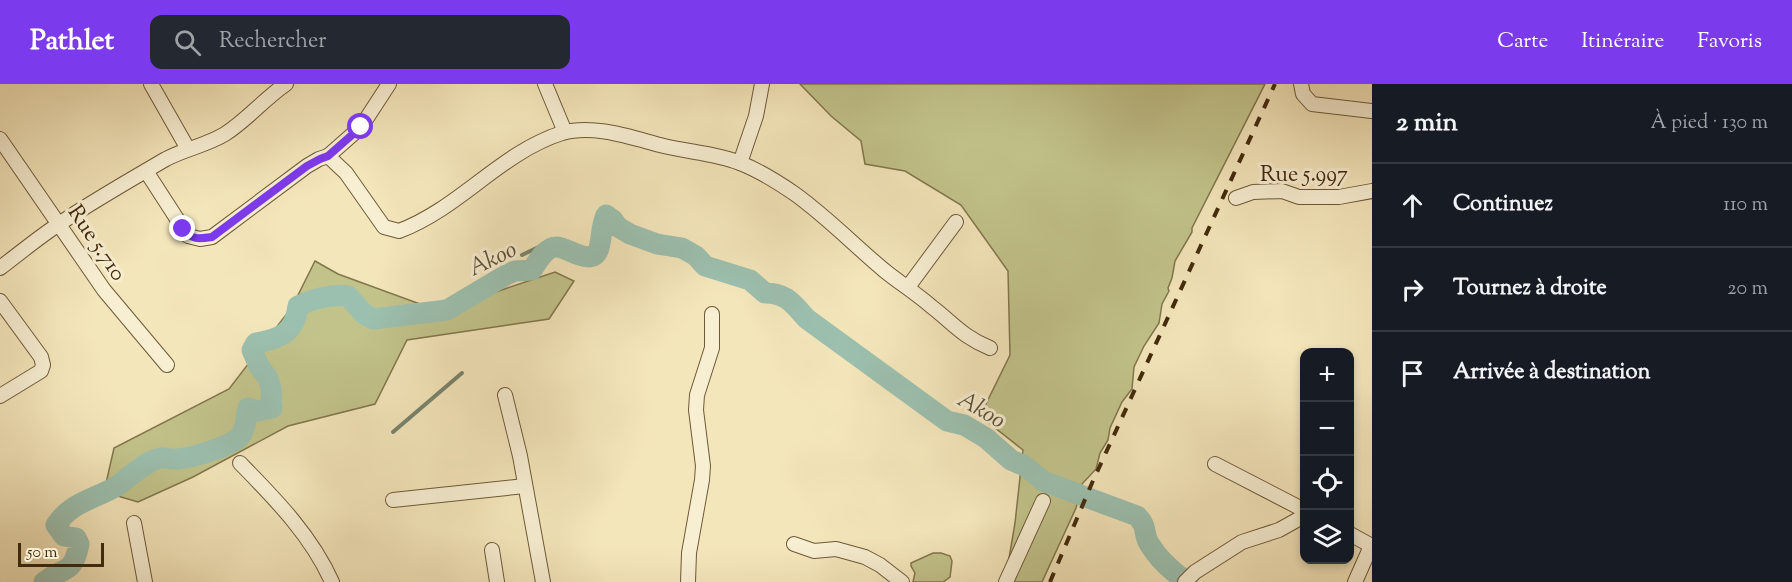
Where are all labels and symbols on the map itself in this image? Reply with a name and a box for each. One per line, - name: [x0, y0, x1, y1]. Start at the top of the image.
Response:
- route start: [347, 113, 373, 139]
- street label: Rue 5.997: [1260, 160, 1348, 192]
- street label: Rue 5.710: [58, 199, 133, 288]
- route end: [169, 215, 195, 241]
- water label: Akoo: [463, 233, 523, 286]
- water label: Akoo: [951, 383, 1011, 438]
- scale bar: [18, 540, 104, 568]

